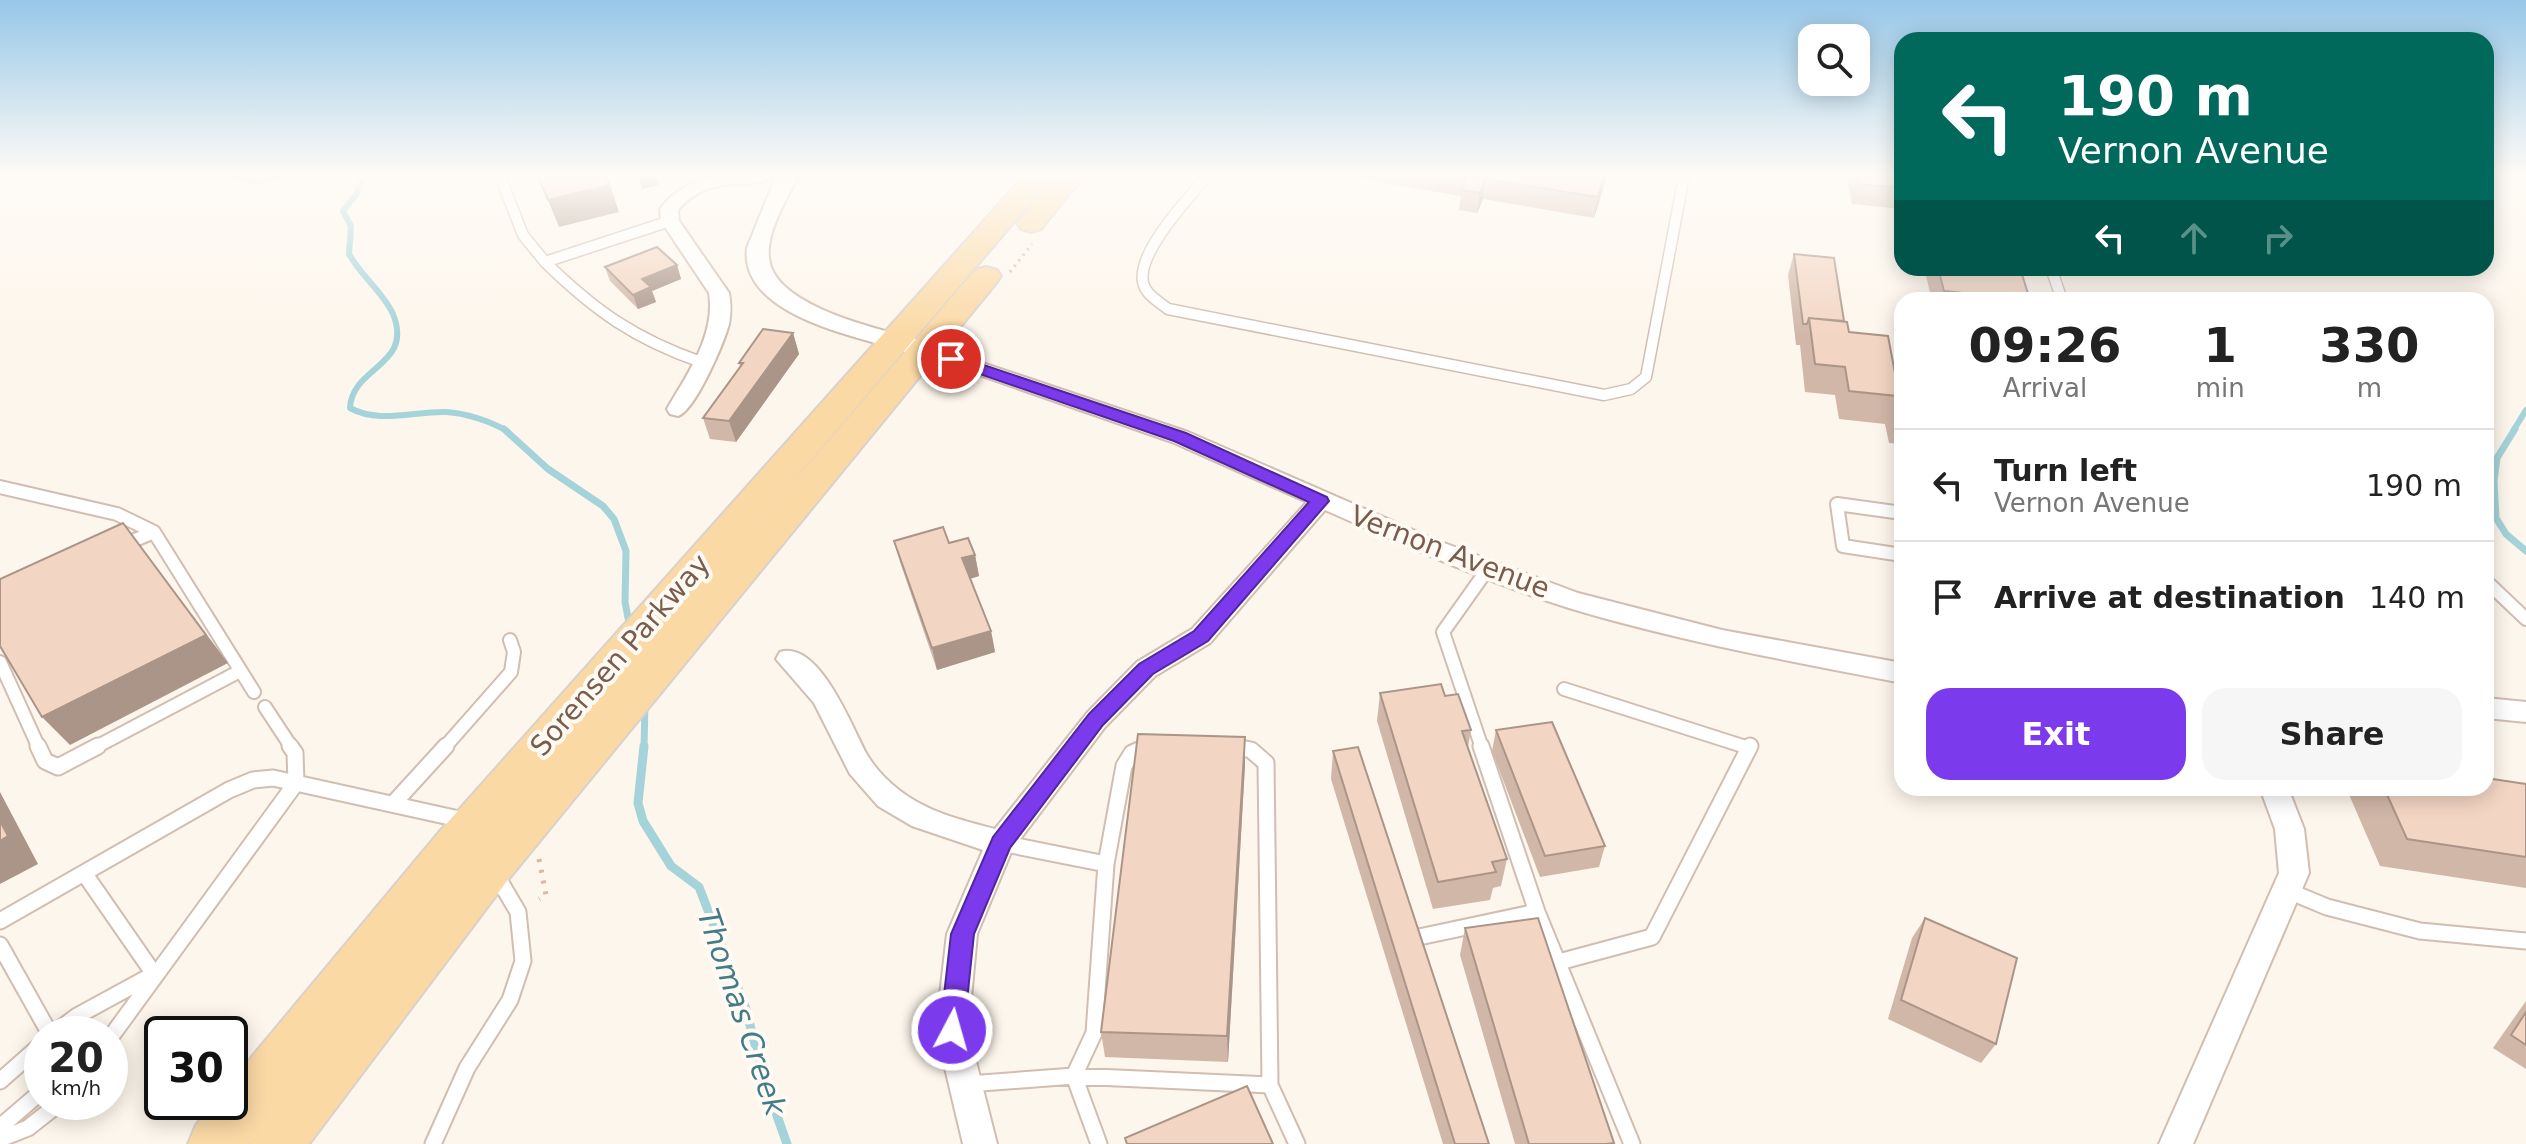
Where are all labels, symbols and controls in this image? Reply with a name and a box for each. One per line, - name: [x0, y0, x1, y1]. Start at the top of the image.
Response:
- map controls: [1798, 24, 1870, 96]
- button: search: [1798, 24, 1870, 96]
- text: 190 m: [2058, 63, 2253, 128]
- icon: left: [1926, 64, 2030, 168]
- text: Vernon Avenue: [2058, 130, 2329, 171]
- icon: left: [2088, 216, 2132, 260]
- icon: ahead: [2172, 216, 2216, 260]
- icon: right: [2256, 216, 2300, 260]
- text: 09:26: [1968, 317, 2121, 373]
- text: 1: [2204, 317, 2237, 373]
- text: 330: [2319, 317, 2419, 373]
- pin: [917, 325, 985, 393]
- icon: arrive: [929, 337, 973, 381]
- text: Arrival: [2003, 373, 2087, 403]
- text: min: [2196, 373, 2245, 403]
- text: m: [2357, 373, 2382, 403]
- text: Turn left: [1994, 453, 2137, 488]
- icon: left: [1926, 463, 1970, 507]
- text: 190 m: [2366, 468, 2462, 503]
- text: Vernon Avenue: [1994, 488, 2190, 518]
- street label: Vernon Avenue: [1346, 499, 1554, 605]
- street label: Sorensen Parkway: [523, 547, 717, 763]
- icon: arrive: [1926, 575, 1970, 619]
- text: Arrive at destination: [1994, 580, 2345, 615]
- text: 140 m: [2369, 580, 2465, 615]
- button: Exit: [1926, 688, 2186, 780]
- button: Share: [2202, 688, 2462, 780]
- water label: Thomas Creek: [690, 904, 794, 1121]
- position arrow: [910, 988, 994, 1072]
- speed limit sign: 30: [144, 1016, 248, 1120]
- text: 20: [48, 1035, 104, 1081]
- text: km/h: [51, 1076, 101, 1100]

